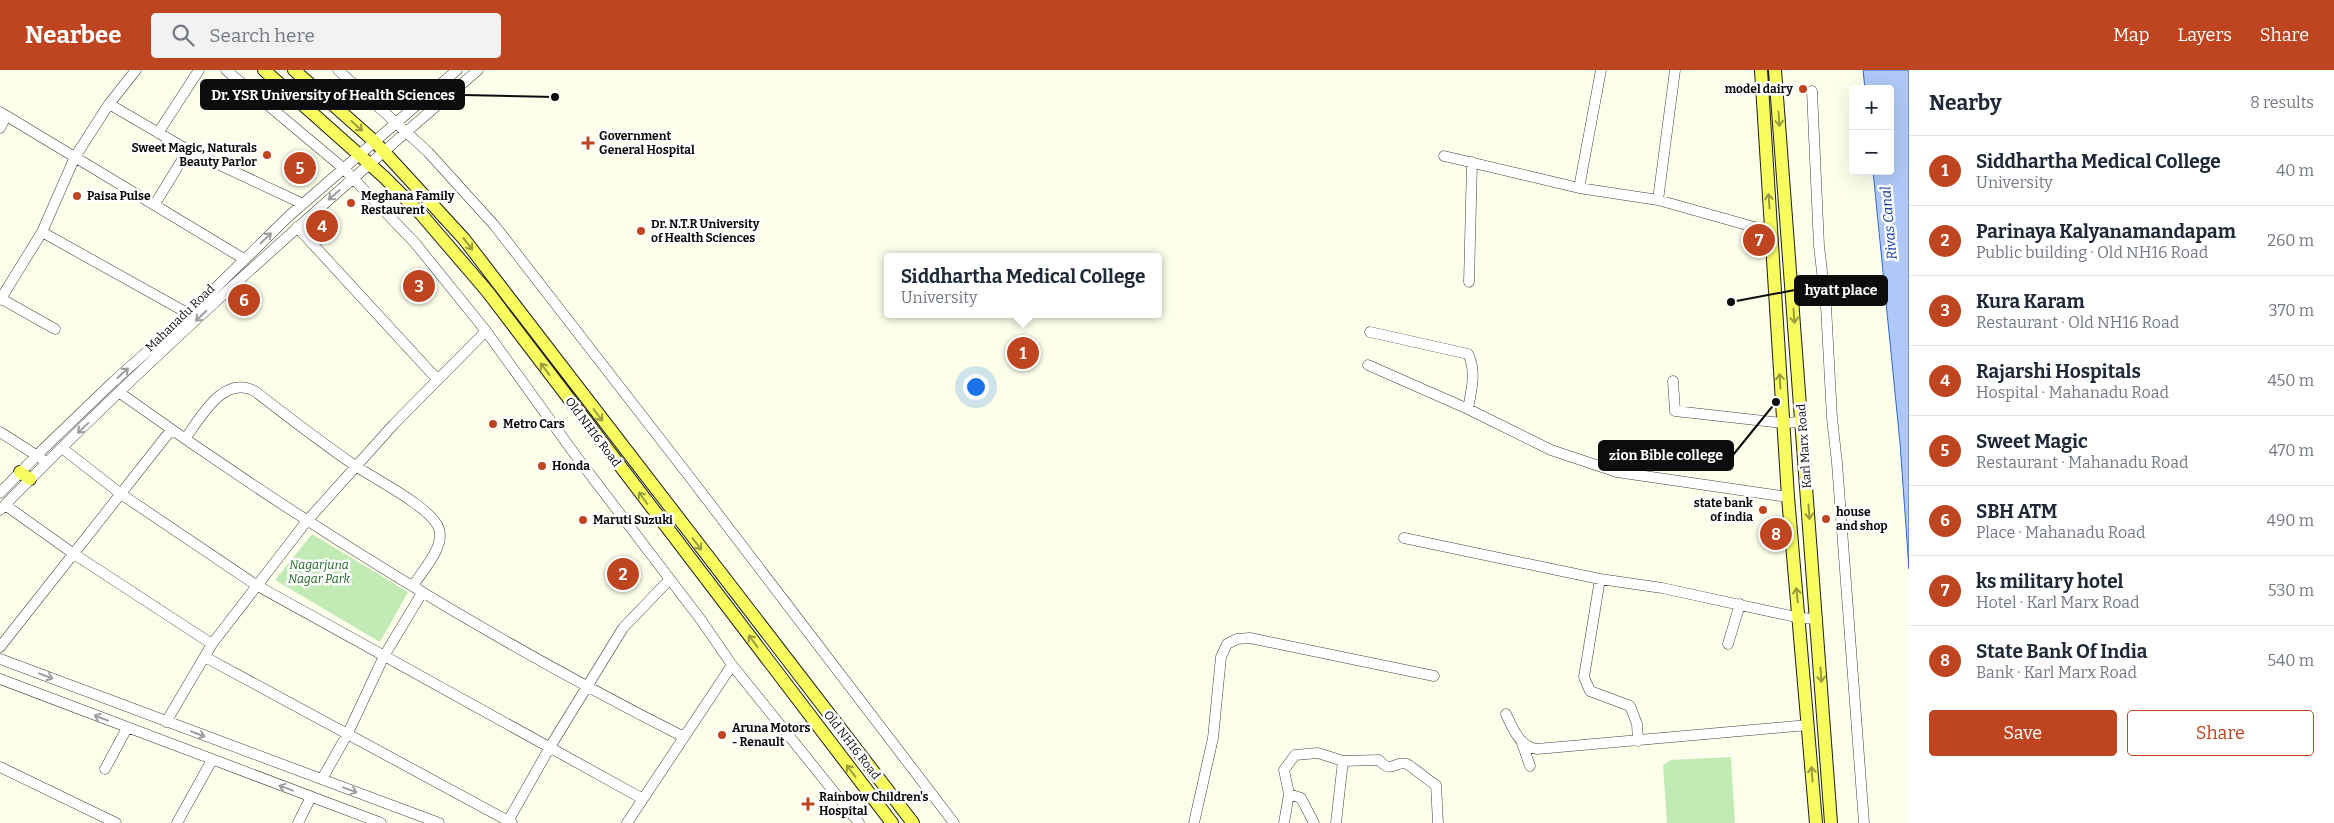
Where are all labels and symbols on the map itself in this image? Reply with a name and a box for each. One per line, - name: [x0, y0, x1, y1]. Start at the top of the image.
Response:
- callout: Dr. YSR University of Health Sciences: [201, 80, 464, 109]
- place label: model dairy: [1725, 82, 1793, 96]
- marker: model dairy: [1797, 83, 1809, 95]
- text: Dr. YSR University of Health Sciences: [211, 87, 455, 104]
- one-way arrow: [1775, 110, 1784, 126]
- one-way arrow: [350, 120, 363, 131]
- place label: Government General Hospital: [599, 129, 695, 157]
- marker: Government General Hospital: [581, 136, 595, 150]
- place label: Sweet Magic, Naturals Beauty Parlor: [131, 141, 257, 169]
- marker: Sweet Magic, Naturals Beauty Parlor: [261, 149, 273, 161]
- pin: 5: [284, 149, 316, 187]
- water label: Rivas Canal: [1877, 185, 1901, 260]
- place label: Paisa Pulse: [87, 189, 151, 203]
- one-way arrow: [327, 189, 340, 200]
- place label: Meghana Family Restaurent: [361, 189, 455, 217]
- marker: Paisa Pulse: [71, 190, 83, 202]
- one-way arrow: [1765, 193, 1774, 209]
- marker: Meghana Family Restaurent: [345, 197, 357, 209]
- pin: 4: [306, 207, 338, 245]
- place label: Dr. N.T.R University of Health Sciences: [651, 217, 760, 245]
- pin: 7: [1743, 221, 1775, 259]
- marker: Dr. N.T.R University of Health Sciences: [635, 225, 647, 237]
- one-way arrow: [260, 232, 272, 244]
- one-way arrow: [462, 237, 473, 250]
- pin: 3: [403, 267, 435, 305]
- callout: hyatt place: [1795, 276, 1887, 305]
- pin: 6: [228, 281, 260, 319]
- street label: Mahanadu Road: [143, 282, 217, 354]
- text: hyatt place: [1805, 282, 1878, 299]
- one-way arrow: [1789, 307, 1799, 323]
- one-way arrow: [194, 310, 207, 322]
- pin: 1: [1007, 334, 1039, 372]
- one-way arrow: [540, 363, 551, 376]
- one-way arrow: [116, 368, 129, 379]
- one-way arrow: [1776, 373, 1785, 389]
- your location: [963, 374, 989, 400]
- street label: Old NH16 Road: [562, 394, 624, 470]
- street label: Karl Marx Road: [1794, 403, 1814, 489]
- one-way arrow: [593, 408, 604, 421]
- place label: Metro Cars: [503, 417, 565, 431]
- marker: Metro Cars: [487, 418, 499, 430]
- one-way arrow: [77, 422, 90, 434]
- callout: zion Bible college: [1599, 441, 1733, 470]
- text: zion Bible college: [1609, 447, 1723, 464]
- place label: Honda: [552, 459, 590, 473]
- marker: Honda: [536, 460, 548, 472]
- one-way arrow: [638, 492, 649, 505]
- place label: state bank of india: [1694, 496, 1754, 524]
- marker: state bank of india: [1757, 504, 1769, 516]
- one-way arrow: [1804, 504, 1813, 520]
- place label: house and shop: [1836, 505, 1888, 533]
- place label: Maruti Suzuki: [593, 513, 673, 527]
- marker: house and shop: [1820, 513, 1832, 525]
- marker: Maruti Suzuki: [577, 514, 589, 526]
- pin: 8: [1760, 515, 1792, 553]
- one-way arrow: [692, 537, 703, 550]
- pin: 2: [607, 555, 639, 593]
- park label: Nagarjuna Nagar Park: [288, 558, 351, 586]
- one-way arrow: [1793, 587, 1802, 603]
- one-way arrow: [747, 635, 758, 648]
- one-way arrow: [1816, 666, 1825, 682]
- one-way arrow: [37, 672, 53, 681]
- street label: Old NH16 Road: [821, 708, 883, 782]
- one-way arrow: [94, 713, 109, 722]
- place label: Aruna Motors - Renault: [732, 721, 811, 749]
- marker: Aruna Motors - Renault: [716, 729, 728, 741]
- one-way arrow: [189, 730, 205, 739]
- one-way arrow: [846, 765, 857, 778]
- one-way arrow: [1807, 767, 1817, 783]
- one-way arrow: [279, 783, 294, 792]
- one-way arrow: [342, 786, 357, 795]
- place label: Rainbow Children's Hospital: [819, 790, 928, 818]
- marker: Rainbow Children's Hospital: [801, 797, 815, 811]

